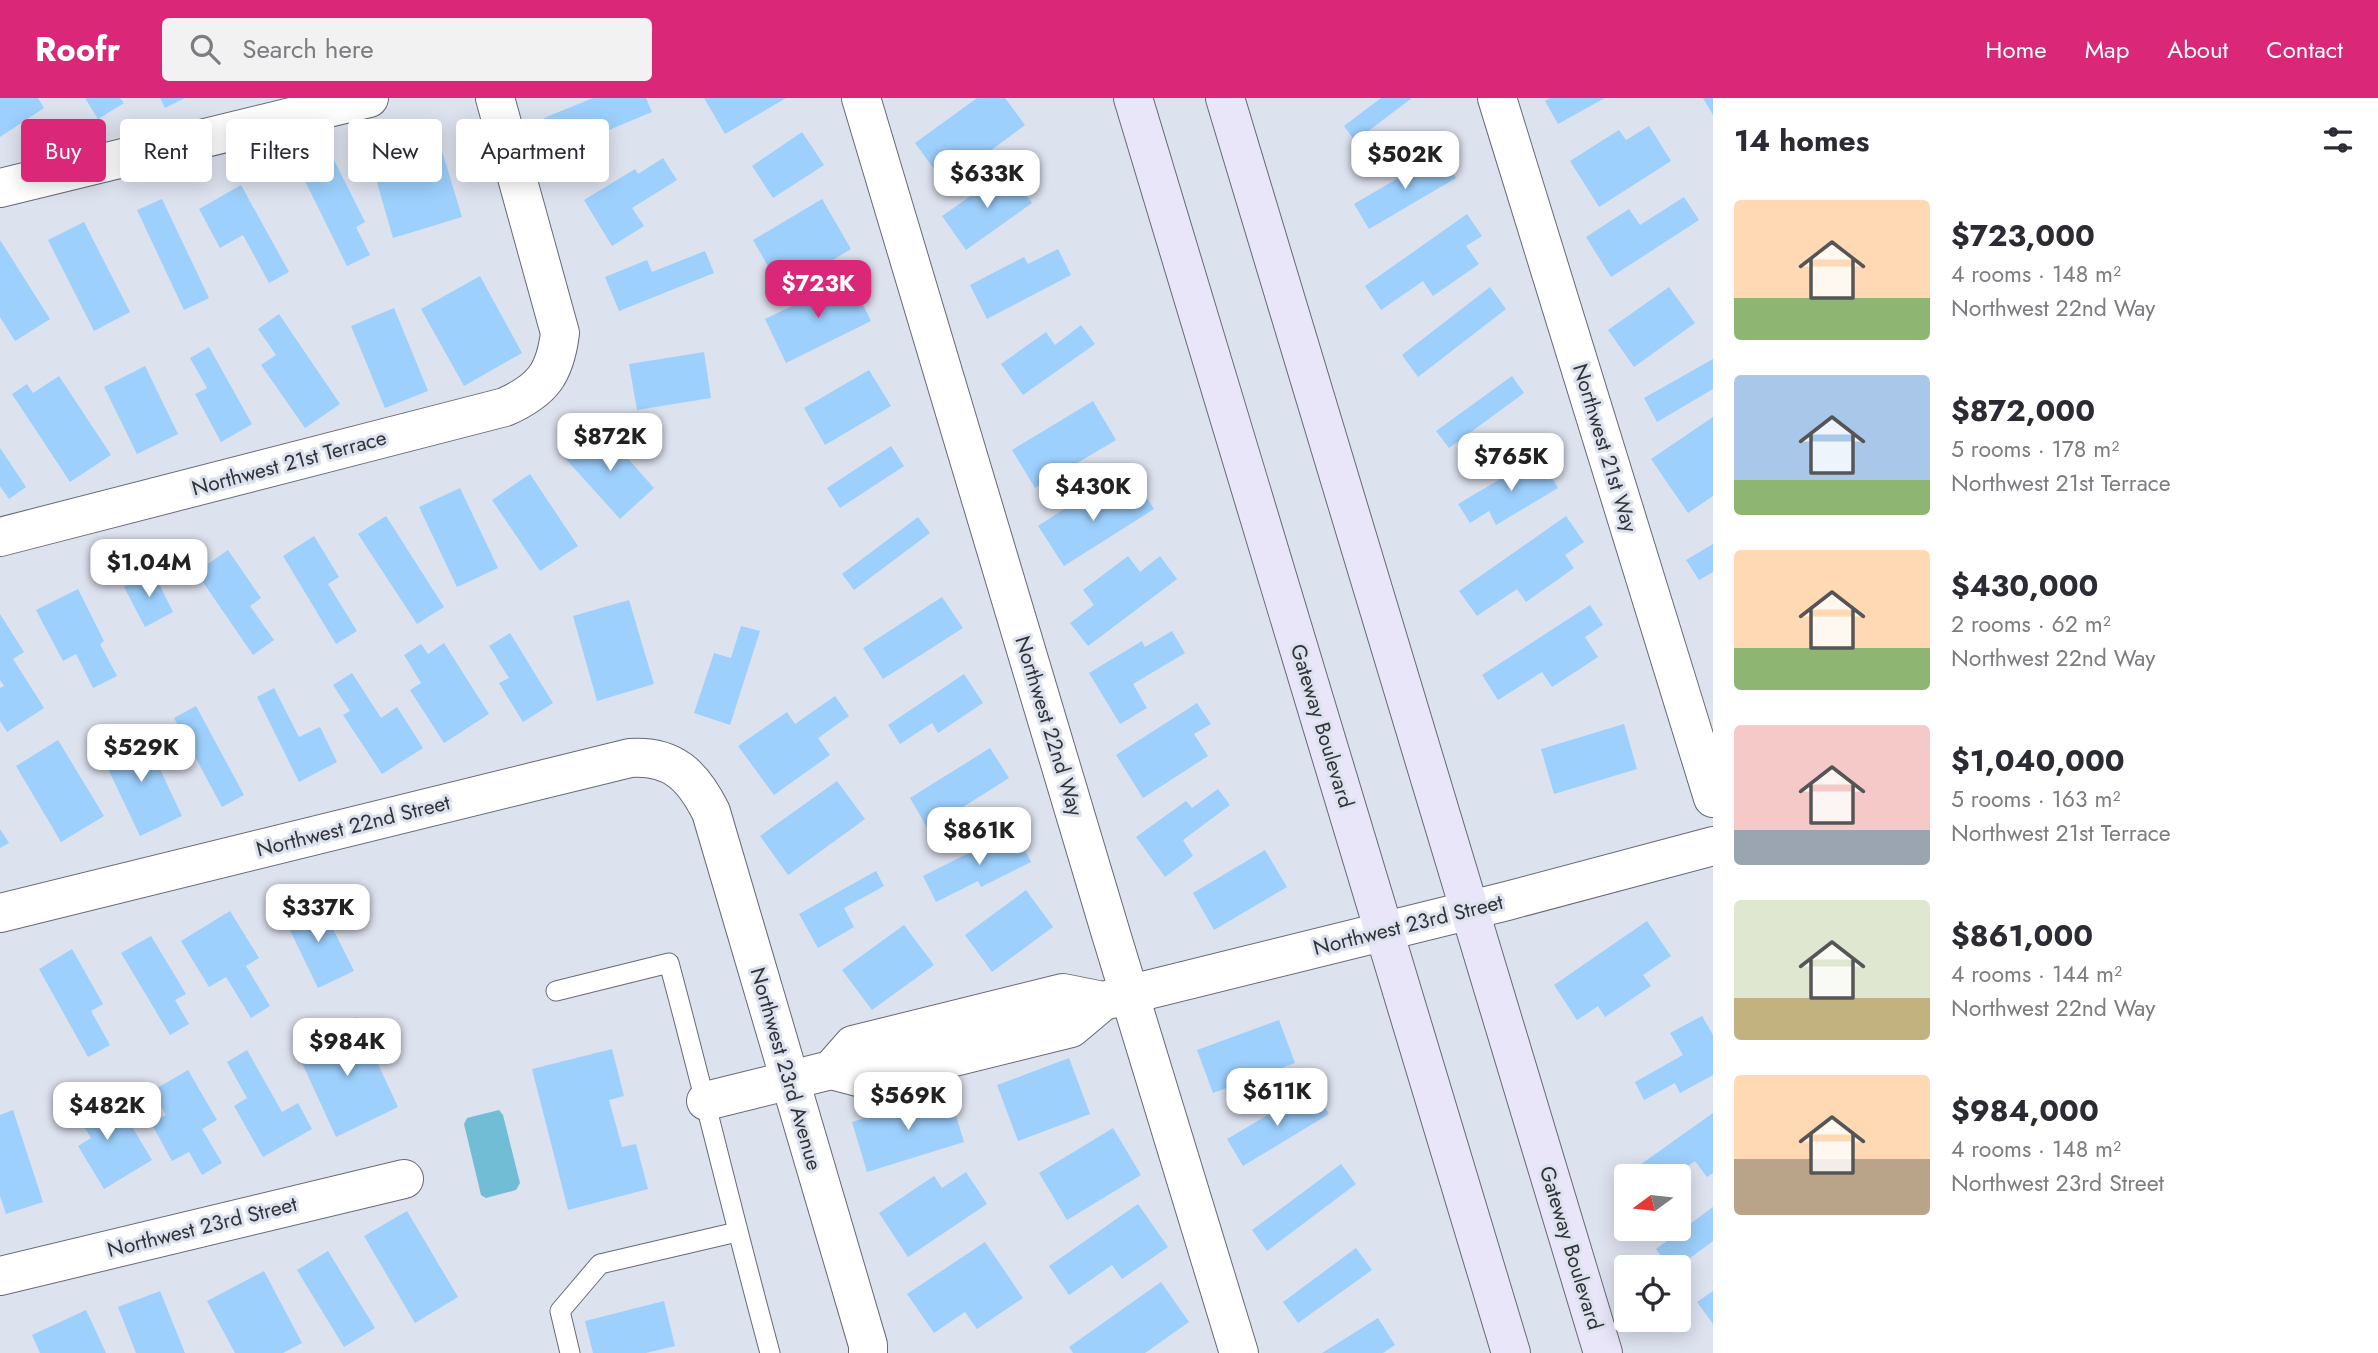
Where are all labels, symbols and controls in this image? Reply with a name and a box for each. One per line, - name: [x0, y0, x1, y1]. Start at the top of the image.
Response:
- search box: [162, 18, 652, 81]
- text: Roofr: [35, 26, 120, 73]
- icon: search: [186, 30, 224, 68]
- text: Search here: [242, 30, 374, 68]
- text: Home: [1985, 32, 2047, 67]
- text: Map: [2085, 32, 2129, 67]
- text: About: [2167, 32, 2228, 67]
- text: Contact: [2266, 32, 2343, 67]
- chip: Buy: [21, 119, 106, 182]
- chip: Rent: [120, 119, 212, 182]
- chip: Filters: [226, 119, 334, 182]
- chip: New: [348, 119, 442, 182]
- chip: Apartment: [456, 119, 609, 182]
- text: 14 homes: [1734, 119, 1869, 162]
- icon: filters: [2319, 121, 2357, 159]
- pin: $502K: [1356, 132, 1454, 191]
- text: $502K: [1367, 137, 1443, 171]
- pin: $633K: [938, 150, 1036, 210]
- text: $633K: [950, 156, 1024, 190]
- text: $723,000: [1951, 214, 2095, 257]
- icon: home: [1790, 228, 1874, 312]
- text: 4 rooms · 148 m²: [1951, 257, 2121, 291]
- pin: $723K: [769, 260, 867, 320]
- text: $723K: [781, 266, 855, 300]
- text: Northwest 22nd Way: [1951, 291, 2155, 325]
- street label: Northwest 21st Way: [1565, 360, 1645, 537]
- text: $872,000: [1951, 389, 2095, 432]
- icon: home: [1790, 403, 1874, 487]
- pin: $872K: [561, 414, 659, 473]
- text: $872K: [573, 419, 647, 453]
- street label: Northwest 21st Terrace: [188, 423, 390, 503]
- text: 5 rooms · 178 m²: [1951, 432, 2119, 466]
- pin: $765K: [1462, 434, 1560, 493]
- text: $765K: [1474, 439, 1548, 473]
- pin: $430K: [1044, 464, 1142, 523]
- text: Northwest 21st Terrace: [1951, 466, 2171, 500]
- text: $430K: [1055, 469, 1131, 503]
- pin: $1.04M: [92, 540, 206, 599]
- text: $1.04M: [106, 545, 192, 579]
- text: $430,000: [1951, 564, 2098, 607]
- icon: home: [1790, 578, 1874, 662]
- text: 2 rooms · 62 m²: [1951, 607, 2111, 641]
- street label: Northwest 22nd Way: [1007, 632, 1091, 820]
- street label: Gateway Boulevard: [1283, 640, 1361, 812]
- text: Northwest 22nd Way: [1951, 641, 2155, 675]
- pin: $529K: [92, 724, 190, 784]
- text: $529K: [103, 730, 179, 764]
- text: $1,040,000: [1951, 739, 2125, 782]
- icon: home: [1790, 753, 1874, 837]
- text: 5 rooms · 163 m²: [1951, 782, 2120, 816]
- street label: Northwest 22nd Street: [253, 787, 453, 865]
- pin: $861K: [930, 808, 1028, 867]
- text: $861K: [943, 813, 1015, 847]
- text: Northwest 21st Terrace: [1951, 816, 2171, 850]
- pin: $337K: [269, 884, 367, 944]
- street label: Northwest 23rd Street: [1310, 887, 1506, 963]
- text: $337K: [282, 890, 354, 924]
- text: $861,000: [1951, 914, 2093, 957]
- icon: home: [1790, 928, 1874, 1012]
- text: 4 rooms · 144 m²: [1951, 957, 2122, 991]
- street label: Northwest 23rd Avenue: [743, 964, 829, 1174]
- text: Northwest 22nd Way: [1951, 991, 2155, 1025]
- pin: $984K: [298, 1018, 396, 1078]
- text: $984K: [309, 1024, 385, 1058]
- pin: $611K: [1228, 1068, 1326, 1128]
- pin: $569K: [859, 1072, 957, 1132]
- text: $611K: [1242, 1074, 1312, 1108]
- text: $569K: [870, 1078, 946, 1112]
- pin: $482K: [58, 1082, 156, 1142]
- text: $482K: [69, 1088, 145, 1122]
- text: $984,000: [1951, 1089, 2099, 1132]
- icon: home: [1790, 1103, 1874, 1187]
- text: 4 rooms · 148 m²: [1951, 1132, 2121, 1166]
- street label: Gateway Boulevard: [1532, 1162, 1610, 1334]
- north arrow: [1614, 1164, 1690, 1241]
- map controls: [1614, 1164, 1691, 1332]
- text: Northwest 23rd Street: [1951, 1166, 2164, 1200]
- street label: Northwest 23rd Street: [104, 1189, 300, 1265]
- button: locate: [1614, 1255, 1691, 1332]

